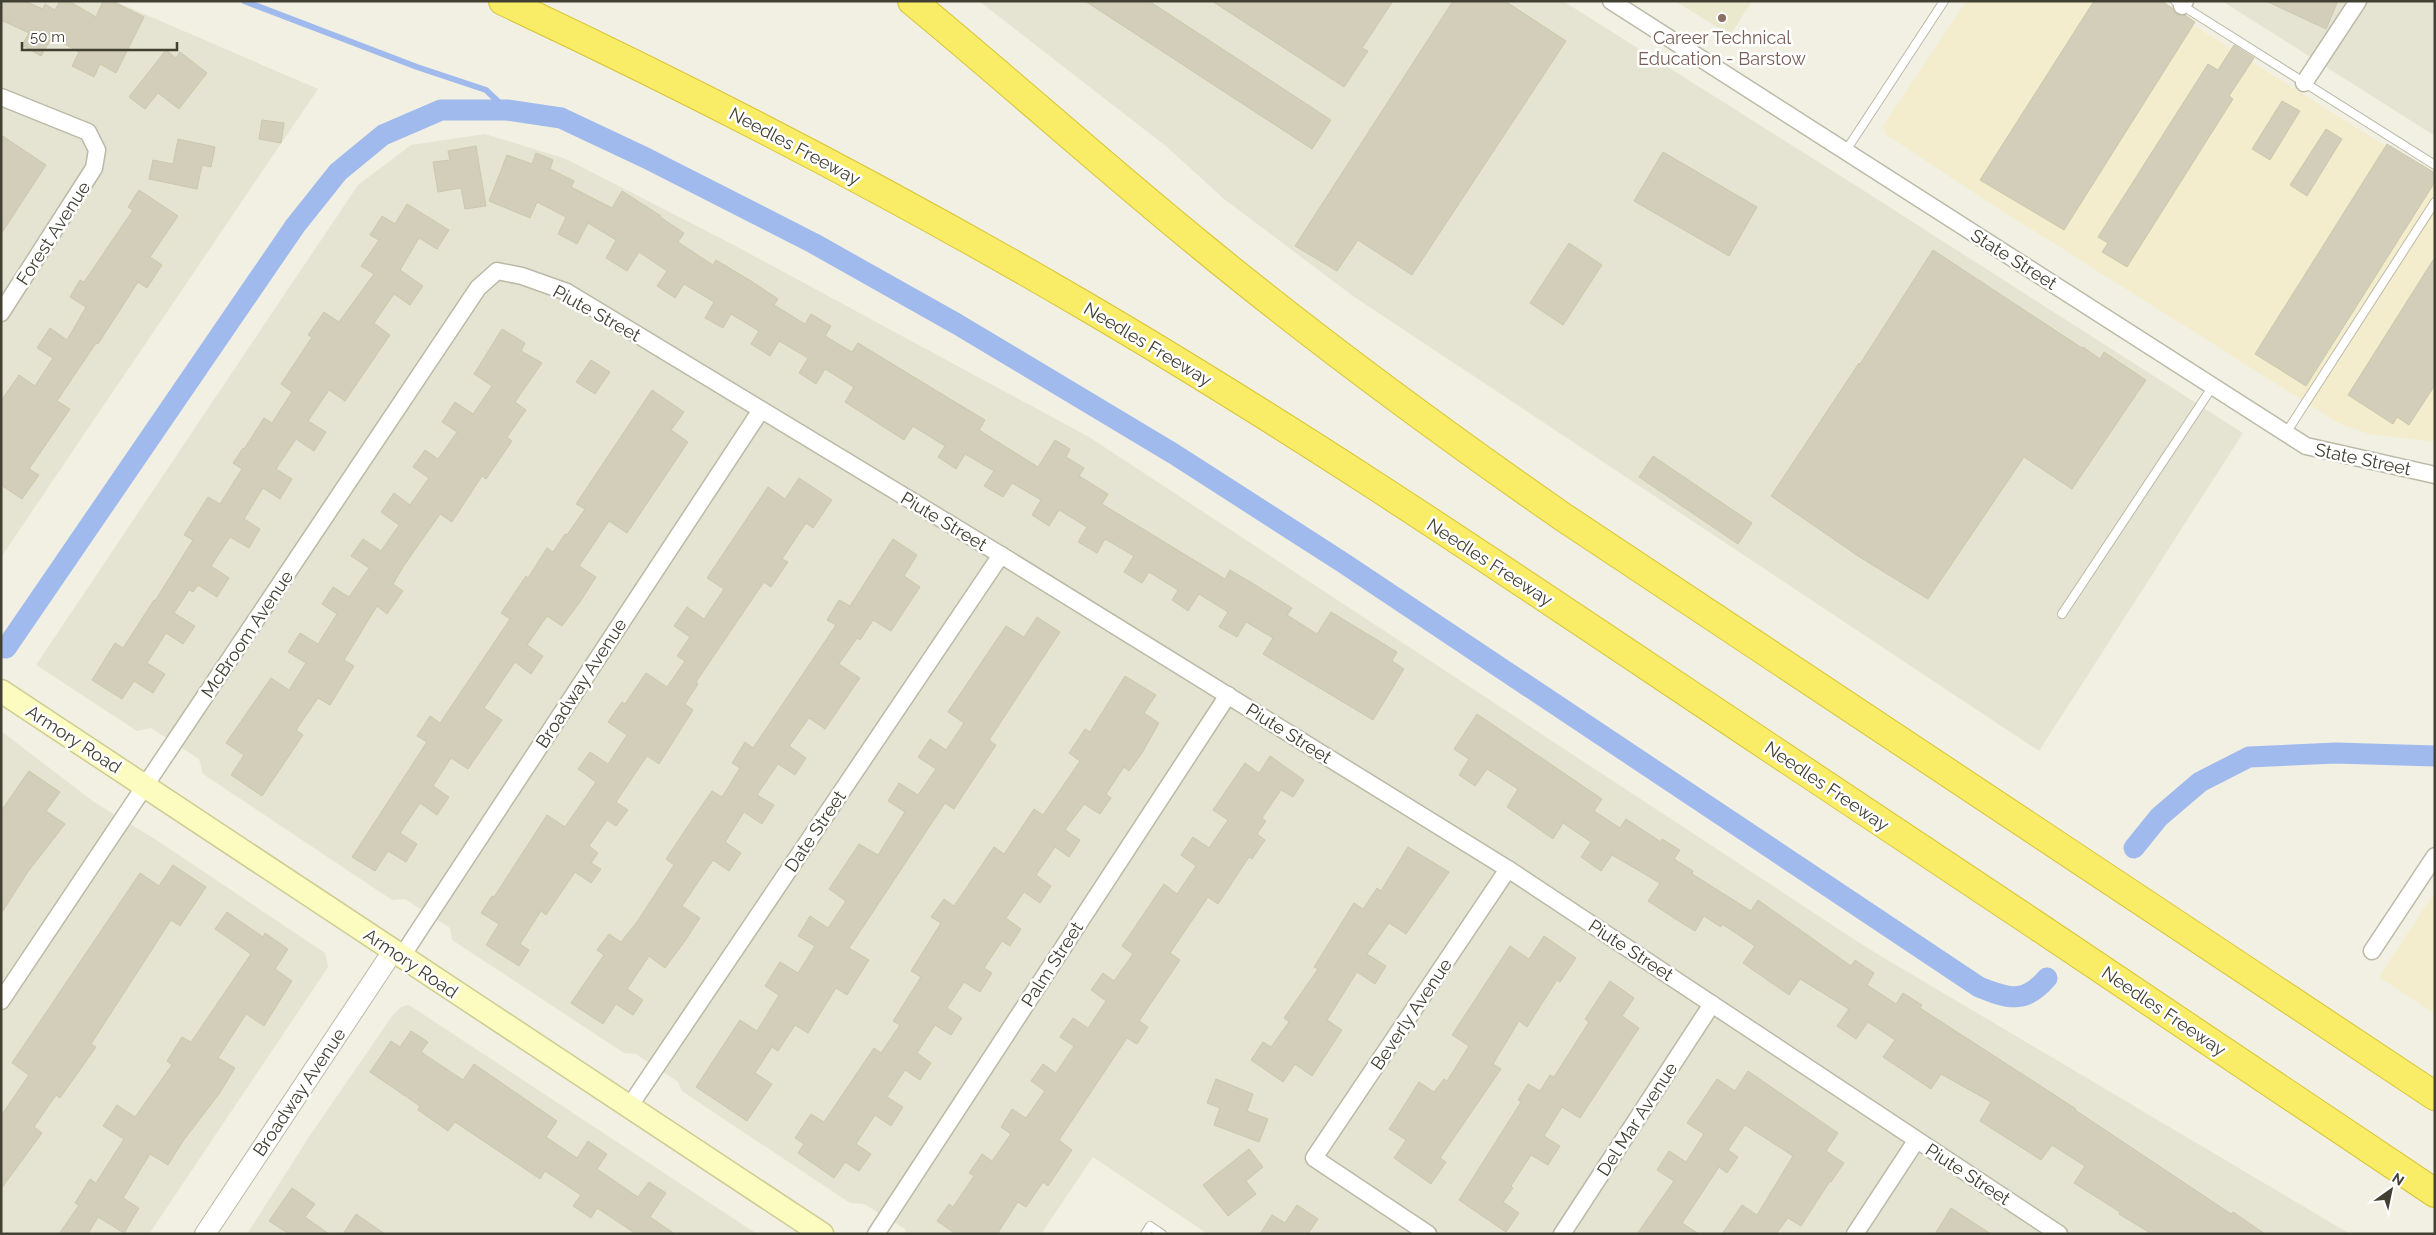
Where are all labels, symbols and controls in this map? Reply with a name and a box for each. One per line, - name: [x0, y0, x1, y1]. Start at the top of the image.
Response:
- marker: Career Technical Education - Barstow: [1716, 12, 1728, 24]
- scale bar: [22, 20, 178, 52]
- place label: Career Technical Education - Barstow: [1638, 27, 1806, 69]
- text: 50 m: [30, 28, 65, 46]
- street label: Needles Freeway: [726, 103, 864, 189]
- street label: Forest Avenue: [12, 177, 95, 289]
- street label: State Street: [1967, 224, 2061, 294]
- street label: Piute Street: [550, 280, 644, 346]
- street label: Needles Freeway: [1080, 298, 1216, 391]
- street label: State Street: [2313, 439, 2413, 479]
- street label: Piute Street: [897, 487, 991, 555]
- street label: Needles Freeway: [1423, 514, 1557, 611]
- street label: McBroom Avenue: [197, 566, 298, 702]
- street label: Broadway Avenue: [531, 614, 631, 752]
- street label: Piute Street: [1242, 698, 1336, 768]
- street label: Armory Road: [23, 700, 125, 778]
- street label: Needles Freeway: [1761, 737, 1893, 835]
- street label: Date Street: [780, 786, 850, 876]
- street label: Piute Street: [1585, 915, 1677, 985]
- street label: Palm Street: [1017, 918, 1087, 1010]
- street label: Armory Road: [360, 924, 462, 1002]
- street label: Beverly Avenue: [1366, 954, 1456, 1074]
- street label: Needles Freeway: [2098, 962, 2230, 1060]
- street label: Broadway Avenue: [248, 1024, 350, 1160]
- street label: Del Mar Avenue: [1593, 1058, 1682, 1180]
- street label: Piute Street: [1922, 1139, 2014, 1209]
- north arrow: [2366, 1165, 2416, 1215]
- text: N: [2389, 1169, 2407, 1189]

